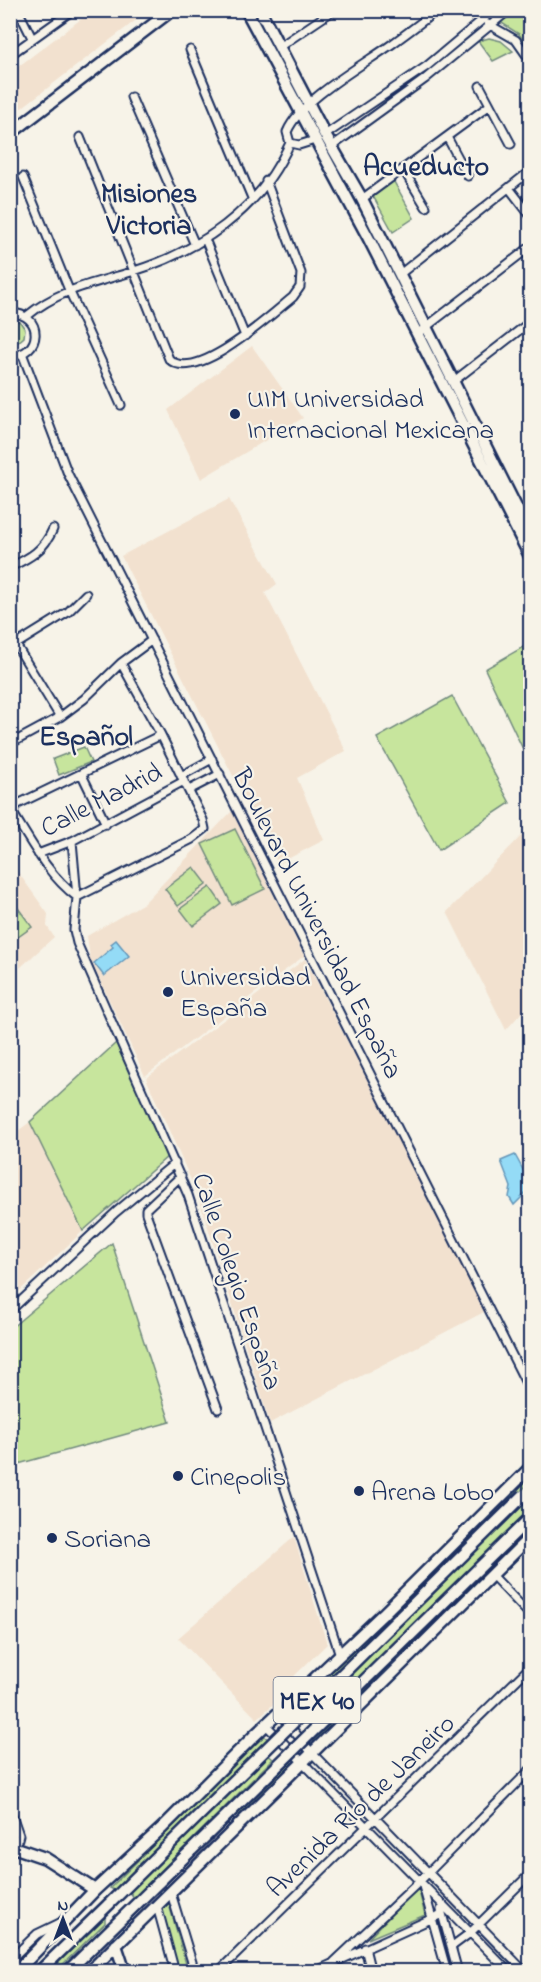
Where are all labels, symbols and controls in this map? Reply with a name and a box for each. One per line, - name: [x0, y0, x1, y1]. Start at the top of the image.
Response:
- district label: Acueducto: [363, 148, 489, 189]
- district label: Misiones Victoria: [101, 175, 197, 248]
- place label: UIM Universidad Internacional Mexicana: [247, 381, 494, 451]
- marker: UIM Universidad Internacional Mexicana: [228, 407, 242, 421]
- district label: Español: [39, 718, 133, 759]
- street label: Calle Madrid: [35, 754, 170, 849]
- street label: Boulevard Universidad España: [225, 762, 411, 1084]
- place label: Universidad España: [180, 960, 310, 1023]
- marker: Universidad España: [161, 985, 175, 999]
- street label: Calle Colegio España: [180, 1168, 291, 1396]
- place label: Cinepolis: [190, 1459, 286, 1498]
- marker: Cinepolis: [171, 1469, 185, 1483]
- place label: Arena Lobo: [371, 1474, 494, 1513]
- marker: Arena Lobo: [352, 1484, 366, 1498]
- place label: Soriana: [64, 1521, 151, 1560]
- marker: Soriana: [45, 1531, 59, 1545]
- road number: MEX 40: [274, 1677, 360, 1723]
- street label: Avenida Río de Janeiro: [258, 1706, 465, 1908]
- north arrow: [33, 1889, 93, 1949]
- text: N: [58, 1894, 69, 1918]

